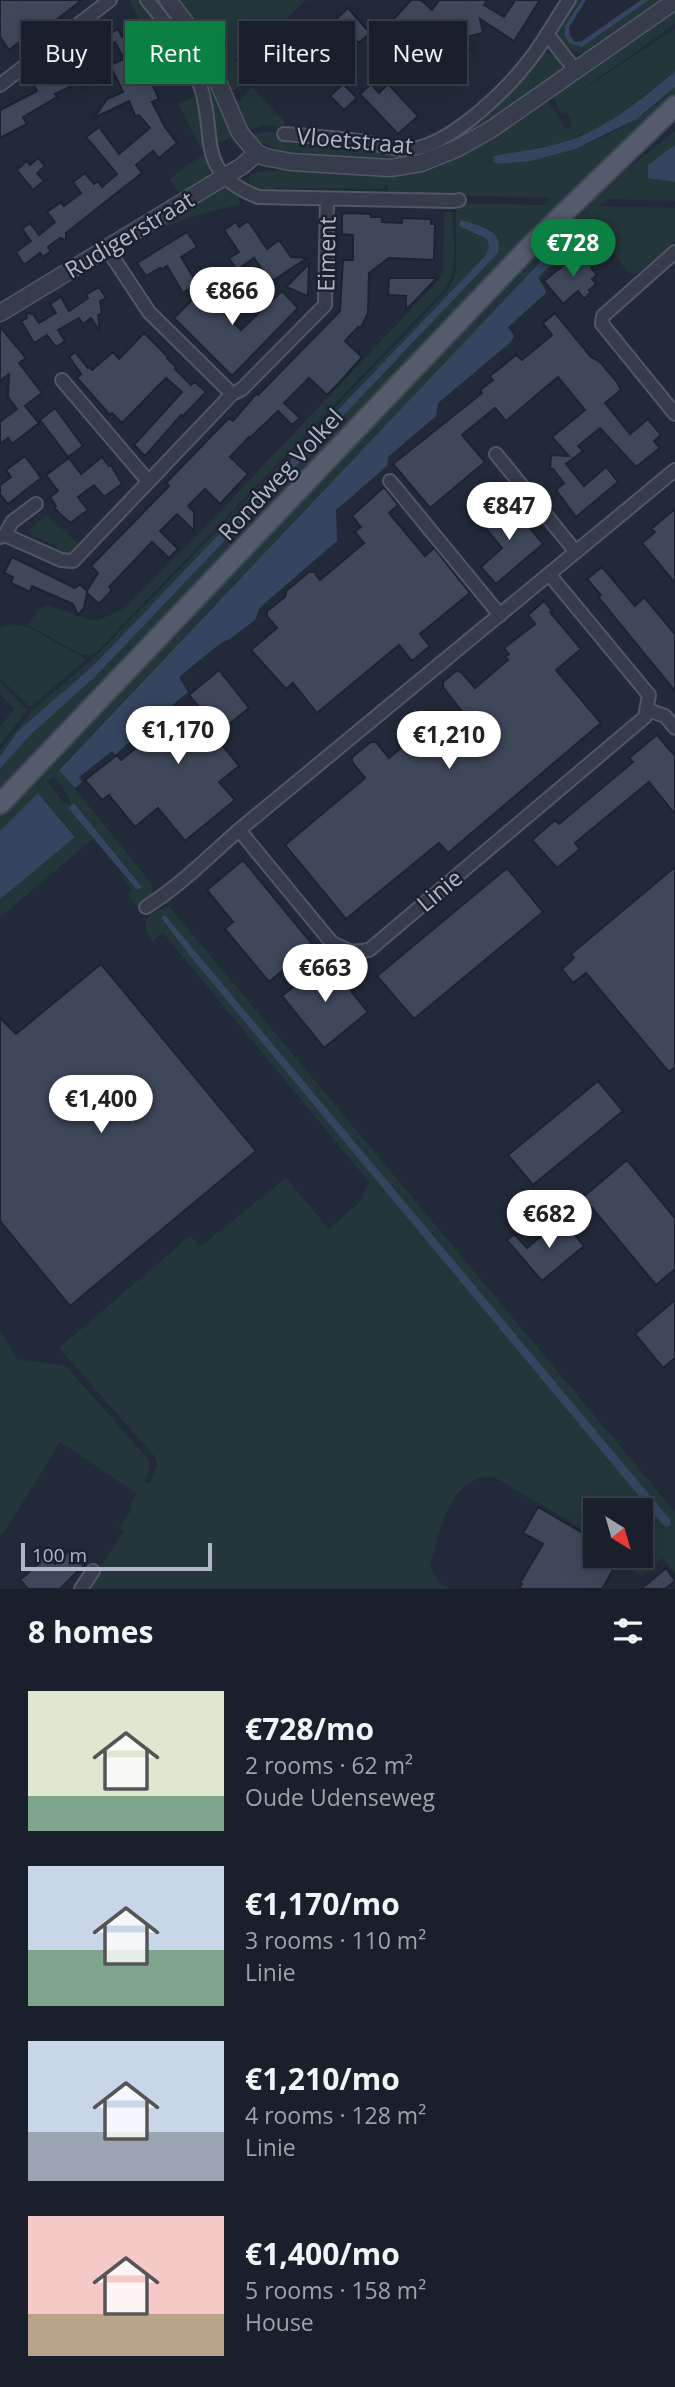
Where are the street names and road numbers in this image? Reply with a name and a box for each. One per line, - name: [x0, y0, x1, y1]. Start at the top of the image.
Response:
- street label: Vloetstraat: [295, 119, 415, 161]
- street label: Rudigerstraat: [58, 183, 200, 285]
- street label: Eiment: [309, 216, 343, 292]
- street label: Rondweg Volkel: [210, 401, 350, 547]
- street label: Linie: [409, 861, 469, 919]

